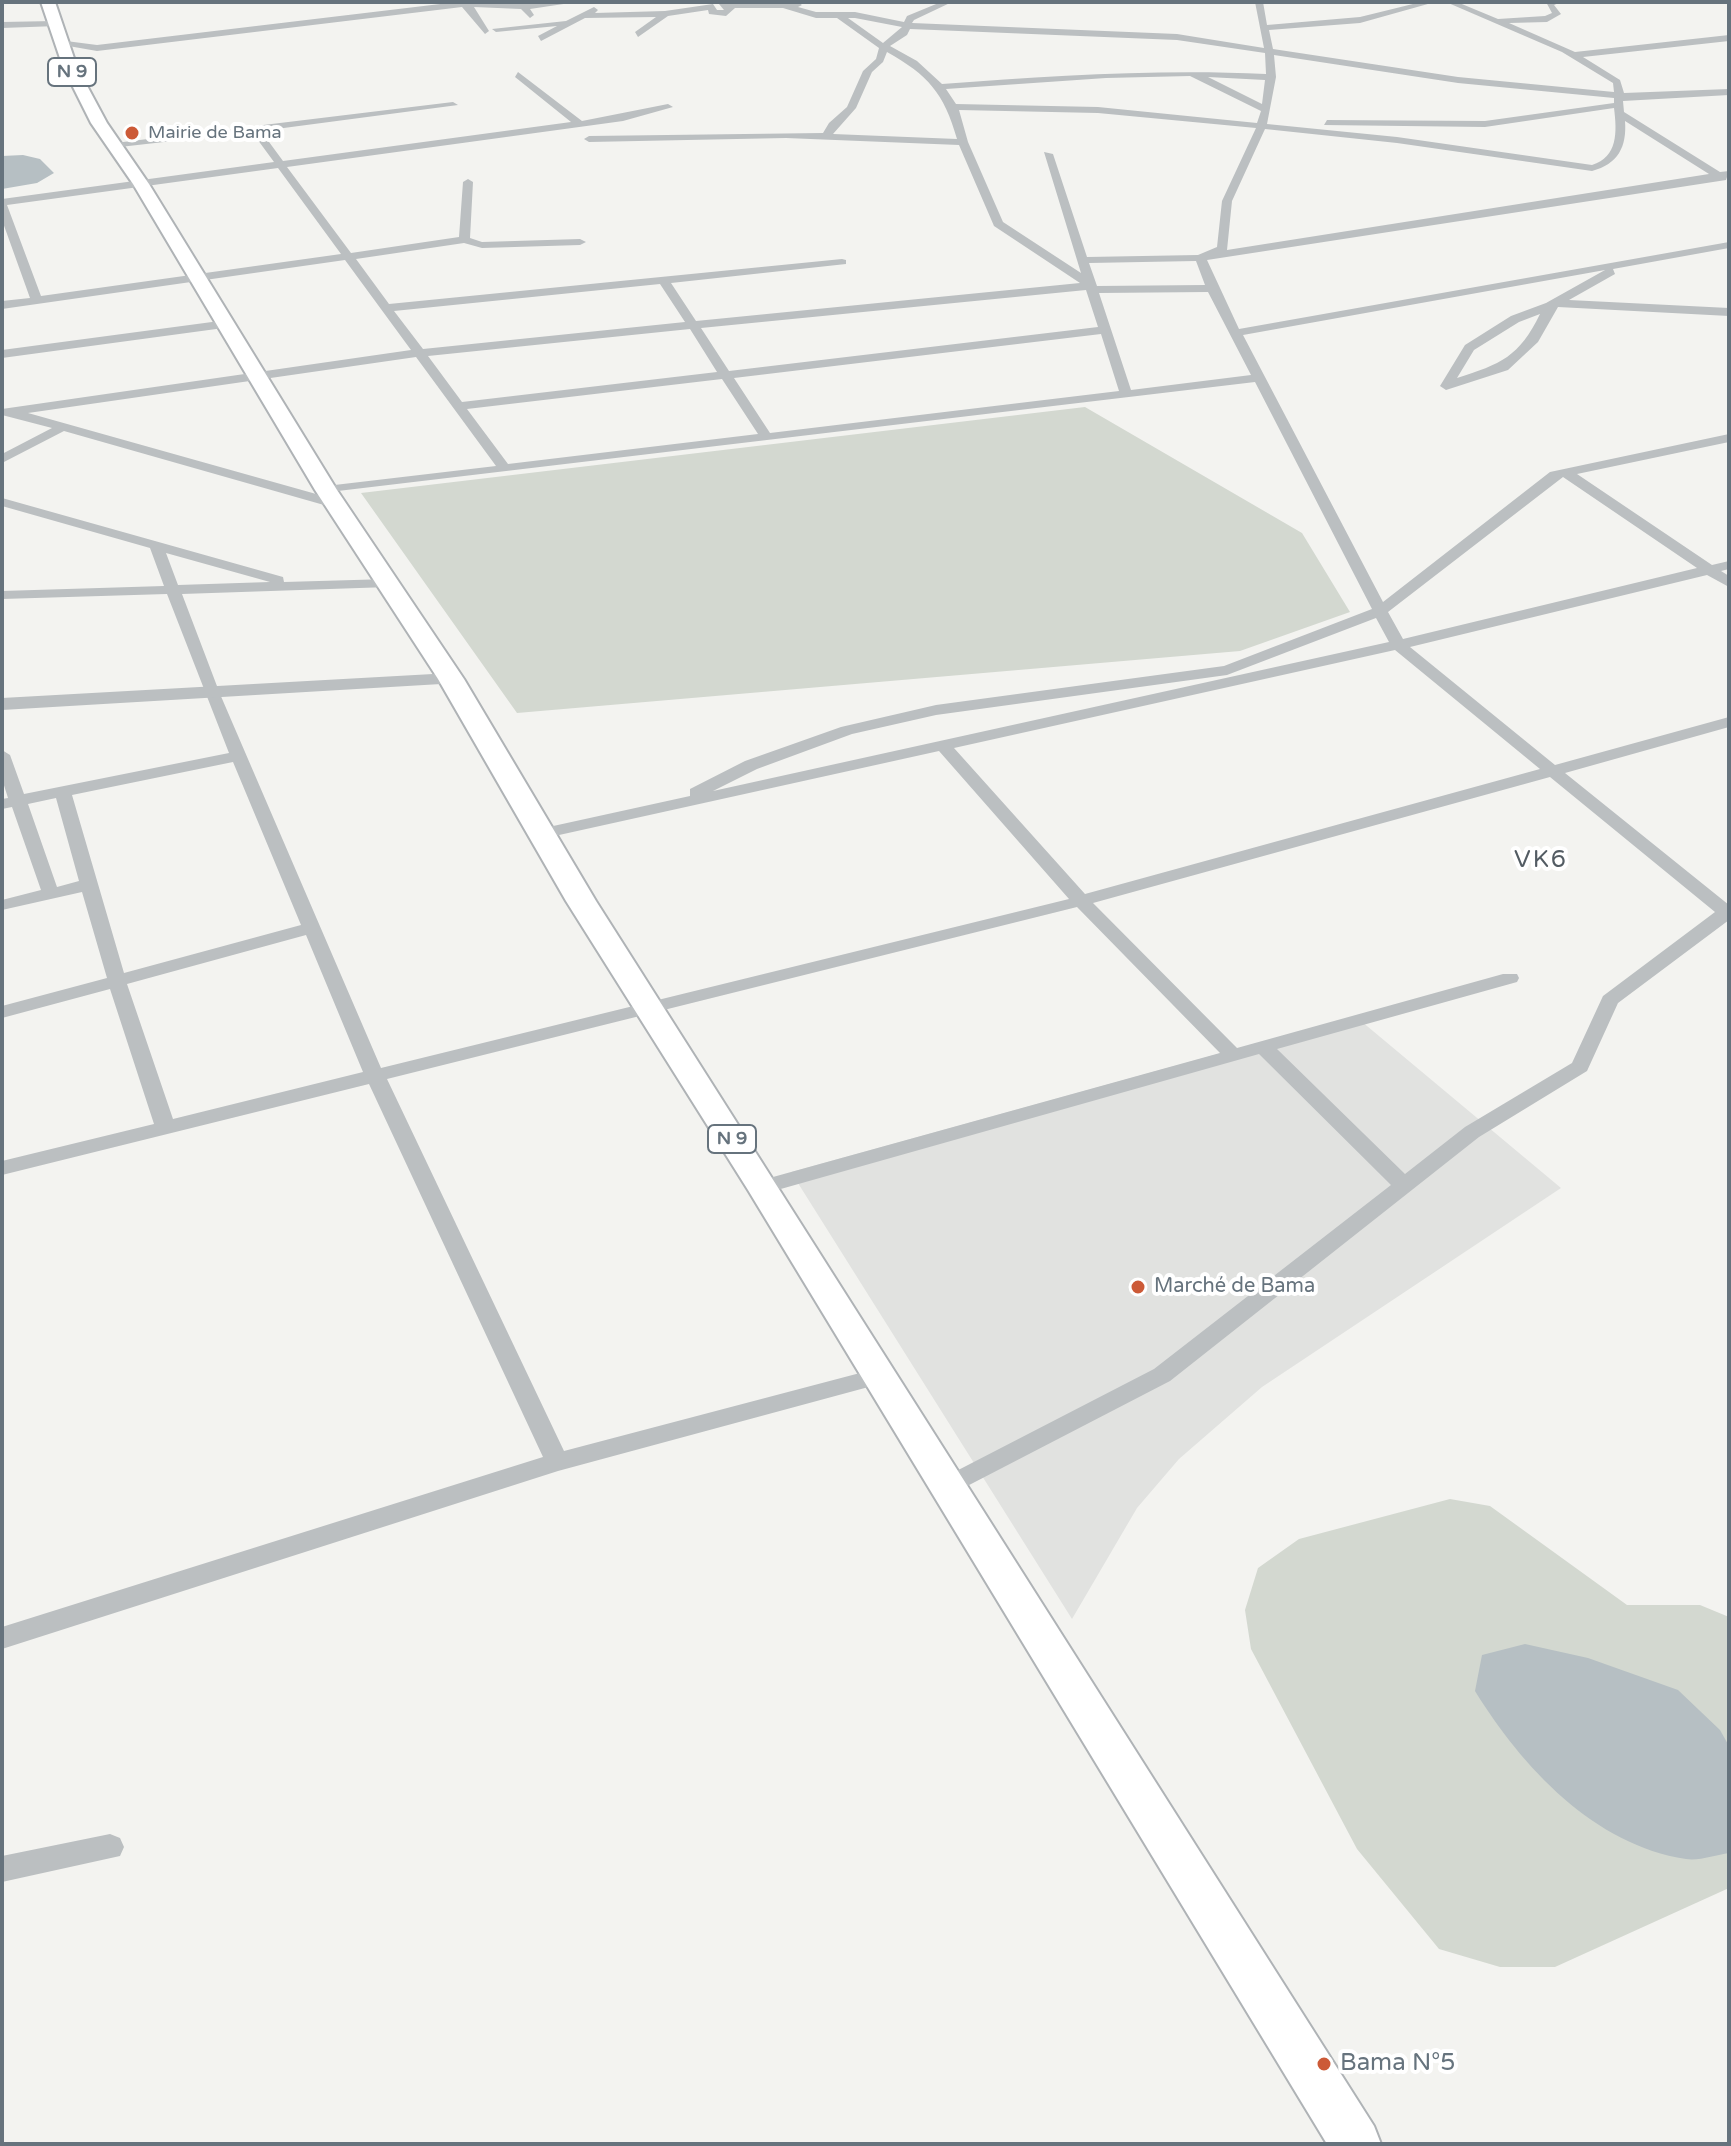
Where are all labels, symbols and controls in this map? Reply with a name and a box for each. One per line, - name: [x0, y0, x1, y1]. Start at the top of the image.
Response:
- road number: N 9: [48, 58, 96, 86]
- place label: Mairie de Bama: [148, 122, 282, 144]
- marker: Mairie de Bama: [123, 124, 141, 142]
- district label: VK6: [1514, 847, 1568, 875]
- road number: N 9: [708, 1125, 756, 1153]
- place label: Marché de Bama: [1154, 1275, 1315, 1299]
- marker: Marché de Bama: [1129, 1278, 1147, 1296]
- place label: Bama N°5: [1340, 2050, 1455, 2078]
- marker: Bama N°5: [1315, 2055, 1333, 2073]

